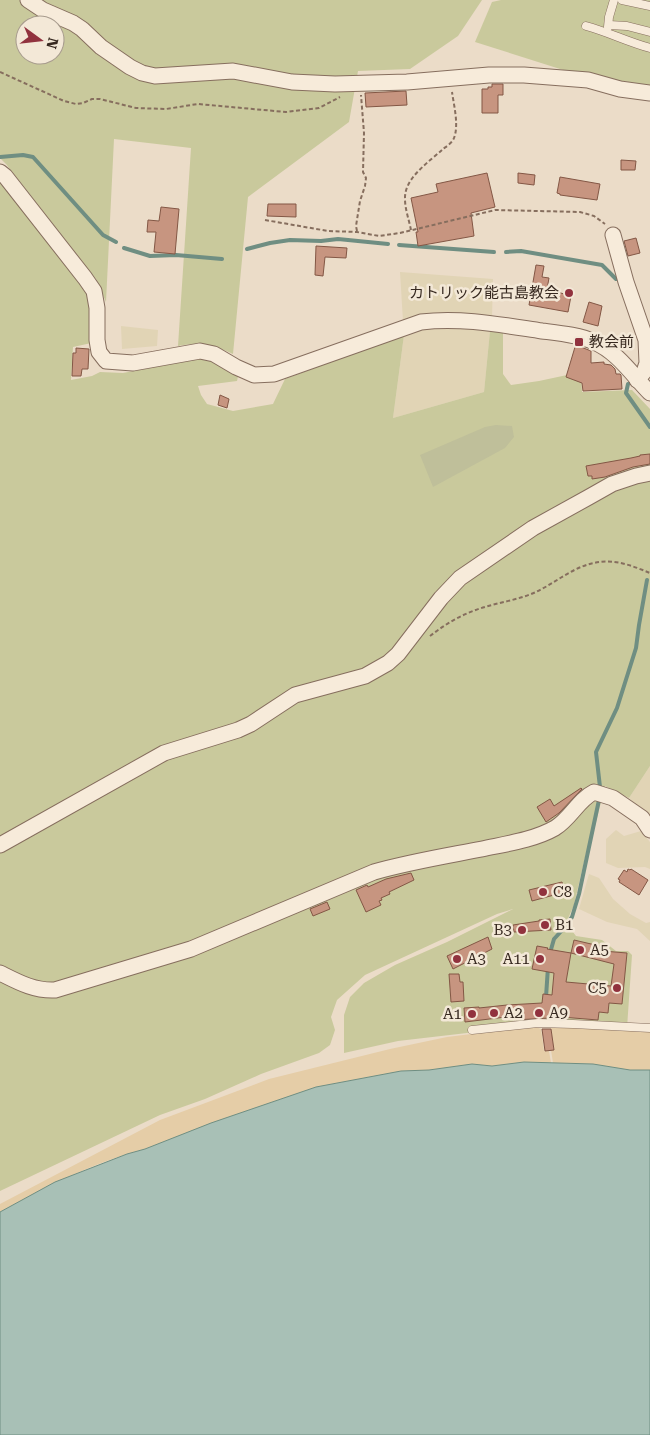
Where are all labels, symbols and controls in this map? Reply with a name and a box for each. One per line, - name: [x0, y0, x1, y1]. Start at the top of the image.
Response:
- north arrow: [15, 15, 65, 65]
- text: N: [43, 36, 62, 51]
- place label: カトリック能古島教会: [409, 284, 559, 302]
- marker: カトリック能古島教会: [563, 287, 575, 299]
- place label: 教会前: [589, 333, 634, 351]
- marker: 教会前: [573, 336, 585, 348]
- place label: C8: [553, 883, 572, 901]
- marker: C8: [537, 886, 549, 898]
- place label: B1: [555, 916, 573, 934]
- marker: B1: [539, 919, 551, 931]
- place label: B3: [494, 921, 512, 939]
- marker: B3: [516, 924, 528, 936]
- place label: A5: [590, 941, 609, 959]
- marker: A5: [574, 944, 586, 956]
- place label: A3: [467, 950, 486, 968]
- place label: A11: [503, 950, 530, 968]
- marker: A3: [451, 953, 463, 965]
- marker: A11: [534, 953, 546, 965]
- place label: C5: [588, 979, 607, 997]
- marker: C5: [611, 982, 623, 994]
- place label: A2: [504, 1004, 523, 1022]
- place label: A9: [549, 1004, 568, 1022]
- place label: A1: [443, 1005, 462, 1023]
- marker: A2: [488, 1007, 500, 1019]
- marker: A9: [533, 1007, 545, 1019]
- marker: A1: [466, 1008, 478, 1020]

